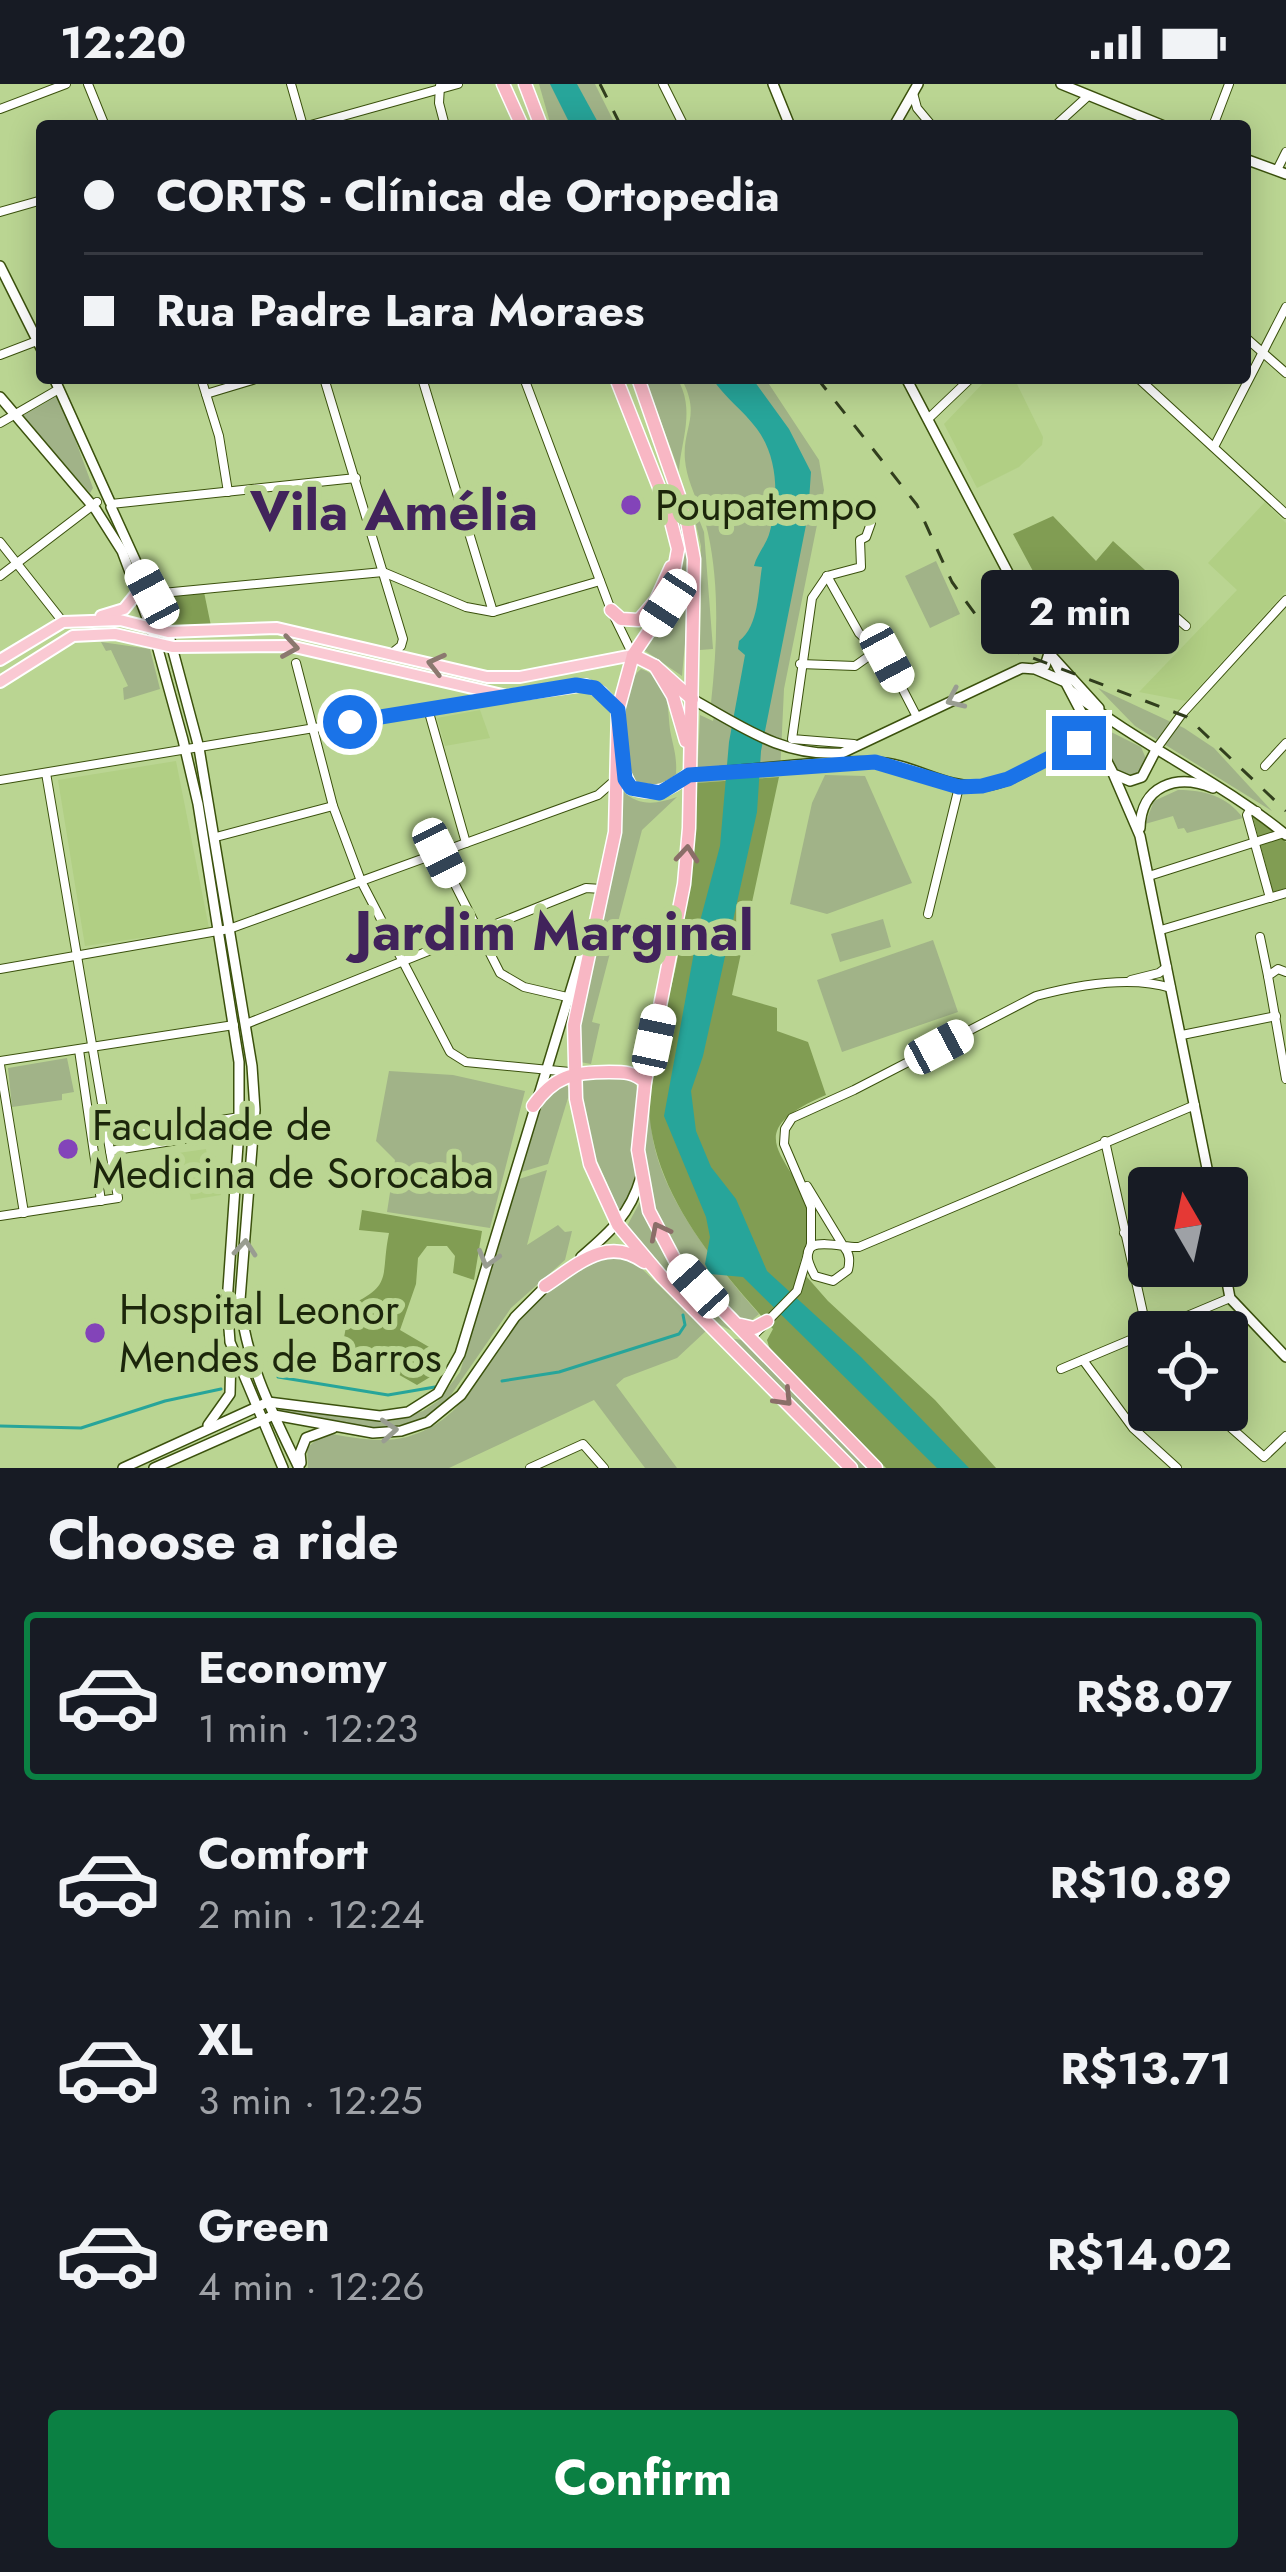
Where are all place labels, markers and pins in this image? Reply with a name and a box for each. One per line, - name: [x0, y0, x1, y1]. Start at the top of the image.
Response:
- place label: Poupatempo: [655, 475, 877, 536]
- marker: Poupatempo: [618, 492, 644, 518]
- place label: Faculdade de Medicina de Sorocaba: [92, 1095, 494, 1204]
- marker: Faculdade de Medicina de Sorocaba: [55, 1136, 81, 1162]
- place label: Hospital Leonor Mendes de Barros: [119, 1279, 442, 1388]
- marker: Hospital Leonor Mendes de Barros: [82, 1320, 108, 1346]

